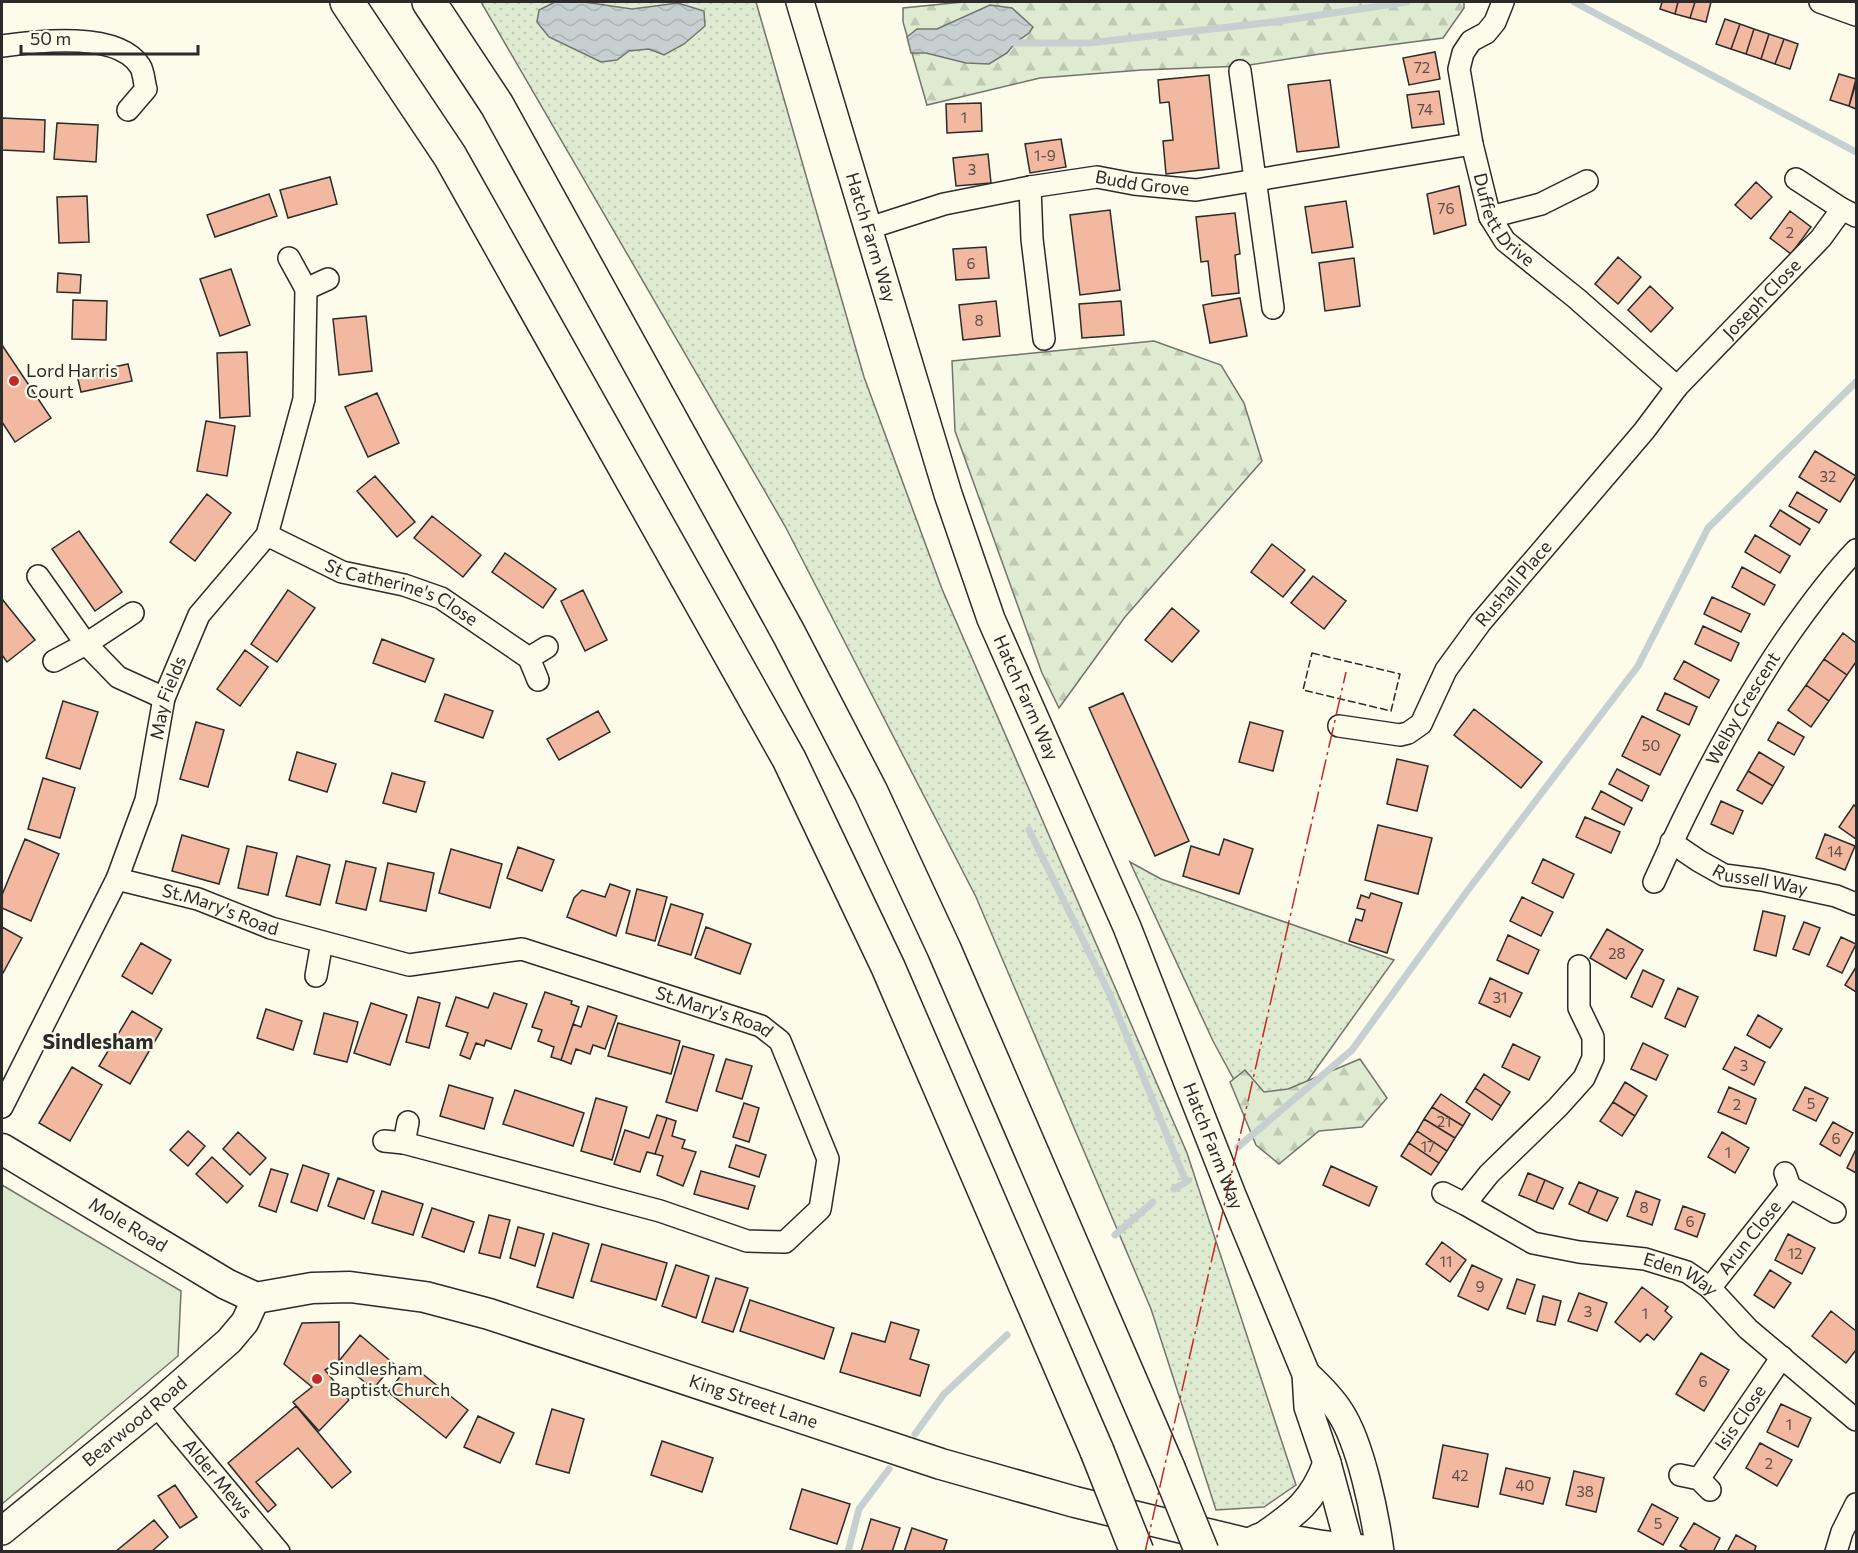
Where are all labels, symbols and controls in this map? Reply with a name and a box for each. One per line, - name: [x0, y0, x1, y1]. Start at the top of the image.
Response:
- scale bar: [21, 18, 198, 56]
- text: 50 m: [30, 27, 71, 49]
- house number: 72: [1414, 58, 1430, 76]
- house number: 74: [1417, 100, 1433, 118]
- house number: 1: [961, 108, 967, 126]
- house number: 1-9: [1034, 146, 1056, 164]
- house number: 3: [968, 160, 976, 178]
- street label: Budd Grove: [1094, 165, 1191, 199]
- street label: Hatch Farm Way: [842, 170, 902, 305]
- street label: Duffett Drive: [1470, 171, 1540, 270]
- house number: 76: [1438, 199, 1454, 217]
- house number: 2: [1786, 223, 1794, 241]
- house number: 6: [966, 254, 976, 272]
- street label: Joseph Close: [1717, 254, 1805, 343]
- house number: 8: [974, 311, 984, 329]
- place label: Lord Harris Court: [26, 359, 118, 402]
- marker: Lord Harris Court: [7, 374, 21, 388]
- house number: 32: [1820, 467, 1836, 485]
- street label: Rushall Place: [1470, 535, 1556, 631]
- street label: St Catherine's Close: [322, 553, 482, 630]
- street label: Hatch Farm Way: [989, 631, 1064, 763]
- street label: Welby Crescent: [1701, 647, 1784, 769]
- street label: May Fields: [145, 653, 190, 742]
- house number: 50: [1642, 736, 1660, 754]
- house number: 14: [1827, 842, 1843, 860]
- street label: Russell Way: [1709, 859, 1810, 900]
- street label: St.Mary's Road: [160, 879, 281, 940]
- house number: 28: [1608, 944, 1626, 962]
- street label: St.Mary's Road: [653, 981, 778, 1041]
- house number: 31: [1493, 988, 1507, 1006]
- district label: Sindlesham: [43, 1028, 154, 1053]
- house number: 3: [1740, 1056, 1748, 1074]
- street label: Hatch Farm Way: [1179, 1079, 1249, 1213]
- house number: 5: [1807, 1094, 1815, 1112]
- house number: 2: [1733, 1095, 1741, 1113]
- house number: 21: [1437, 1112, 1451, 1130]
- house number: 6: [1831, 1129, 1841, 1147]
- house number: 17: [1421, 1137, 1435, 1155]
- house number: 1: [1725, 1143, 1731, 1161]
- street label: Mole Road: [85, 1192, 172, 1256]
- street label: Arun Close: [1713, 1196, 1785, 1279]
- house number: 8: [1639, 1198, 1649, 1216]
- house number: 6: [1685, 1212, 1695, 1230]
- house number: 12: [1788, 1244, 1802, 1262]
- street label: Eden Way: [1641, 1247, 1724, 1300]
- house number: 11: [1440, 1252, 1452, 1270]
- house number: 9: [1475, 1277, 1485, 1295]
- house number: 3: [1584, 1302, 1592, 1320]
- house number: 1: [1642, 1304, 1648, 1322]
- place label: Sindlesham Baptist Church: [329, 1357, 450, 1400]
- street label: King Street Lane: [687, 1369, 821, 1432]
- street label: Bearwood Road: [77, 1371, 191, 1471]
- marker: Sindlesham Baptist Church: [310, 1372, 324, 1386]
- house number: 6: [1698, 1372, 1708, 1390]
- street label: Isis Close: [1710, 1380, 1770, 1454]
- house number: 1: [1786, 1415, 1792, 1433]
- street label: Alder Mews: [179, 1434, 258, 1522]
- house number: 2: [1765, 1454, 1773, 1472]
- house number: 42: [1451, 1466, 1469, 1484]
- house number: 40: [1516, 1476, 1534, 1494]
- house number: 38: [1576, 1482, 1594, 1500]
- house number: 5: [1654, 1514, 1662, 1532]

